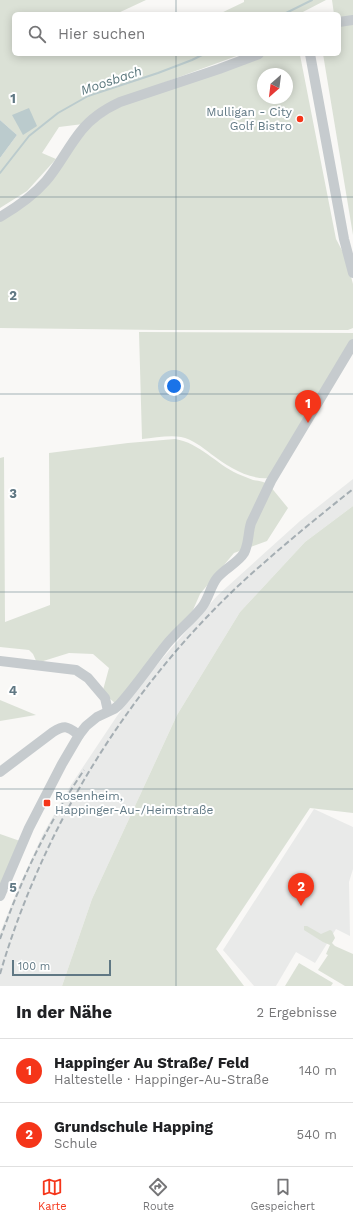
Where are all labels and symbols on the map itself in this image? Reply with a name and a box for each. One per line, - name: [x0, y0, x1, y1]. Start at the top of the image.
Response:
- water label: Moosbach: [79, 63, 144, 98]
- north arrow: [257, 68, 293, 104]
- text: 1: [10, 91, 16, 106]
- place label: Mulligan - City Golf Bistro: [206, 105, 293, 133]
- marker: Mulligan - City Golf Bistro: [295, 114, 305, 124]
- text: 2: [9, 288, 17, 303]
- your location: [164, 376, 184, 396]
- pin: 1: [295, 390, 321, 423]
- text: 3: [9, 486, 17, 501]
- text: 4: [9, 683, 18, 698]
- place label: Rosenheim, Happinger-Au-/Heimstraße: [55, 789, 214, 817]
- marker: Rosenheim, Happinger-Au-/Heimstraße: [42, 798, 52, 808]
- pin: 2: [288, 873, 314, 906]
- text: 5: [9, 880, 17, 895]
- scale bar: [12, 958, 111, 977]

